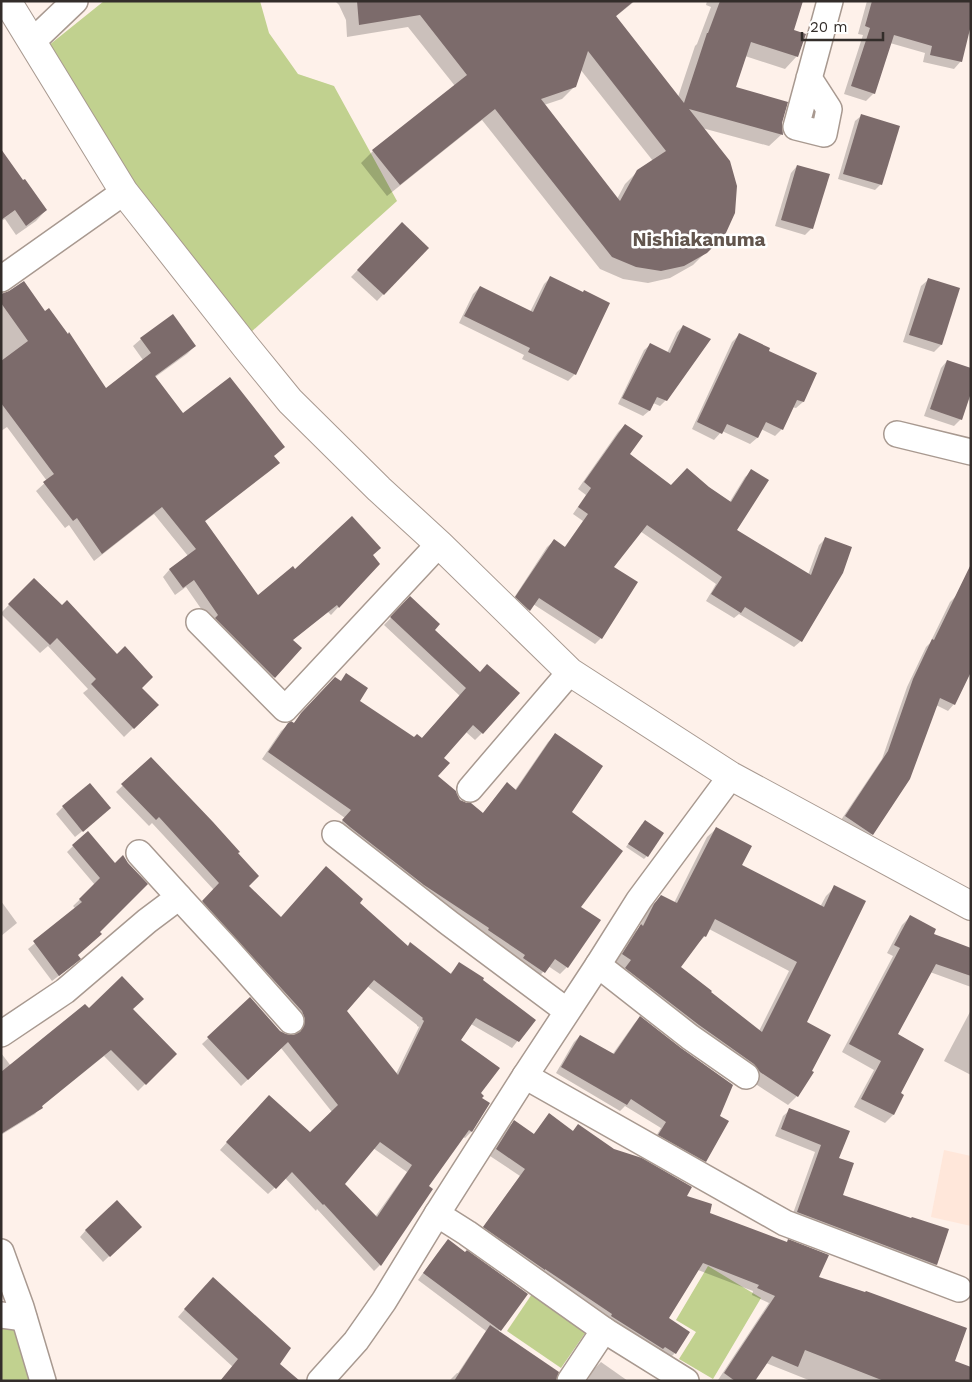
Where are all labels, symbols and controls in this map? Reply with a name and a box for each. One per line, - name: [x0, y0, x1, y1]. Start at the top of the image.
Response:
- scale bar: [802, 10, 883, 42]
- text: 20 m: [810, 18, 848, 36]
- district label: Nishiakanuma: [632, 228, 766, 251]

